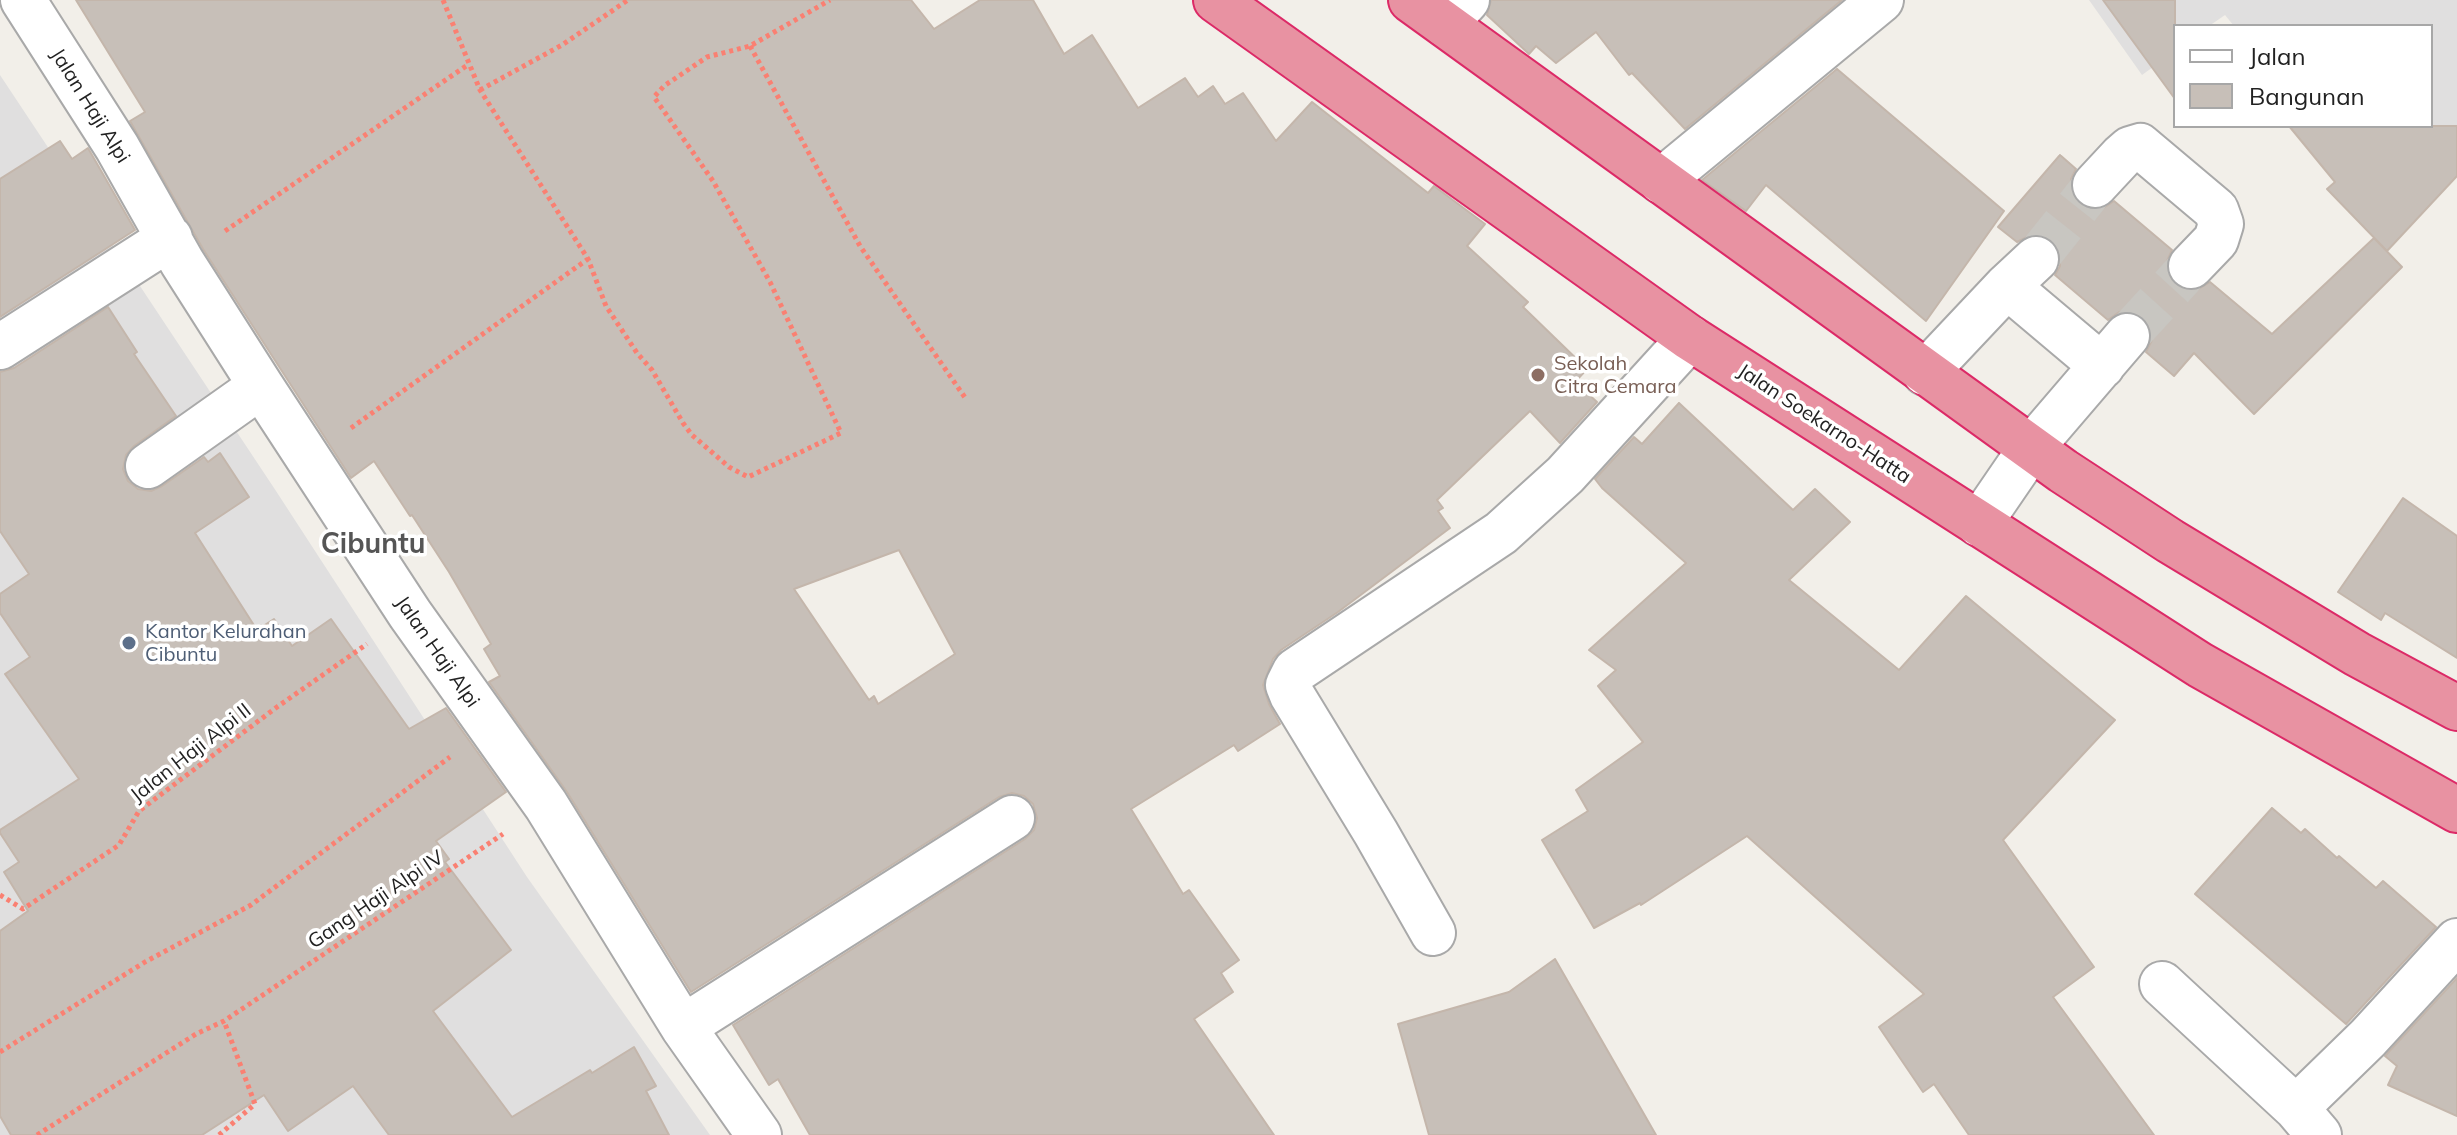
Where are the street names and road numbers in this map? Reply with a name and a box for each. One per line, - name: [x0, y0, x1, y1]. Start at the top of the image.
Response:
- street label: Jalan Haji Alpi: [45, 44, 135, 168]
- street label: Jalan Soekarno-Hatta: [1733, 359, 1915, 489]
- street label: Jalan Haji Alpi: [390, 592, 484, 712]
- street label: Jalan Haji Alpi II: [126, 699, 256, 807]
- street label: Gang Haji Alpi IV: [304, 846, 448, 954]

